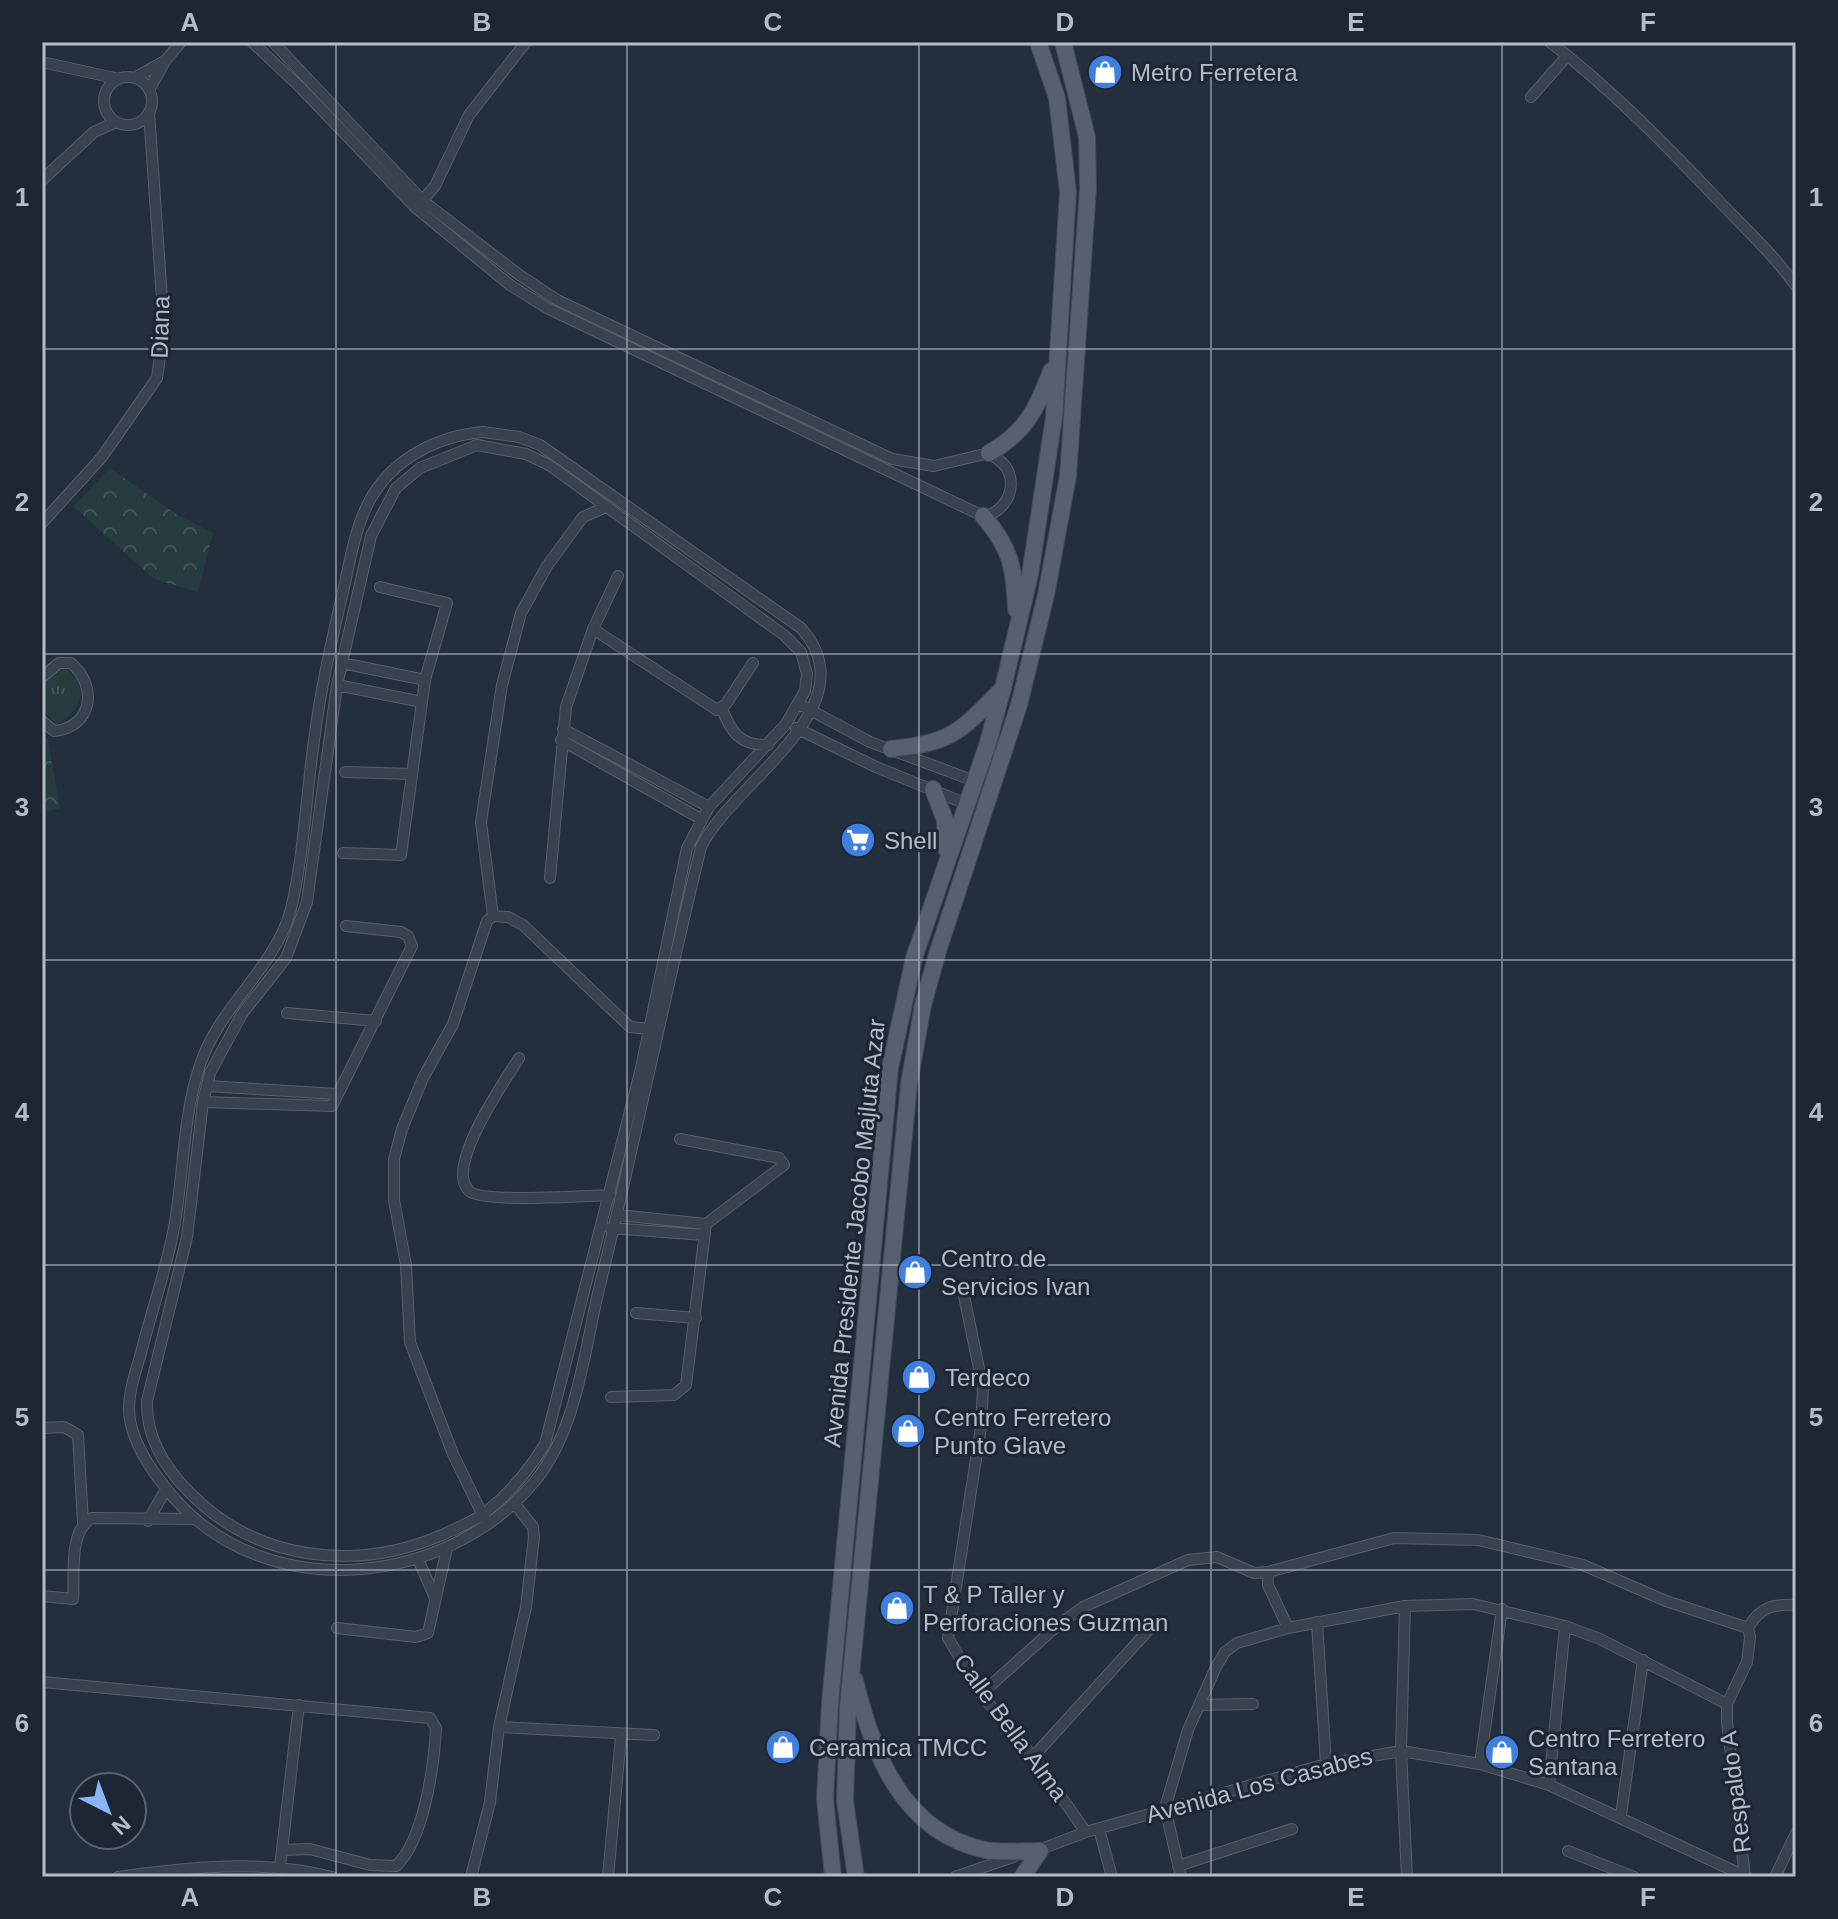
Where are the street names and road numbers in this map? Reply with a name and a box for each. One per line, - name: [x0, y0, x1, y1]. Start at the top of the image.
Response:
- street label: Diana: [145, 295, 175, 359]
- street label: Avenida Presidente Jacobo Majluta Azar: [818, 1018, 890, 1448]
- street label: Calle Bella Alma: [949, 1648, 1074, 1806]
- street label: Respaldo A: [1714, 1729, 1756, 1855]
- street label: Avenida Los Casabes: [1143, 1742, 1375, 1828]

